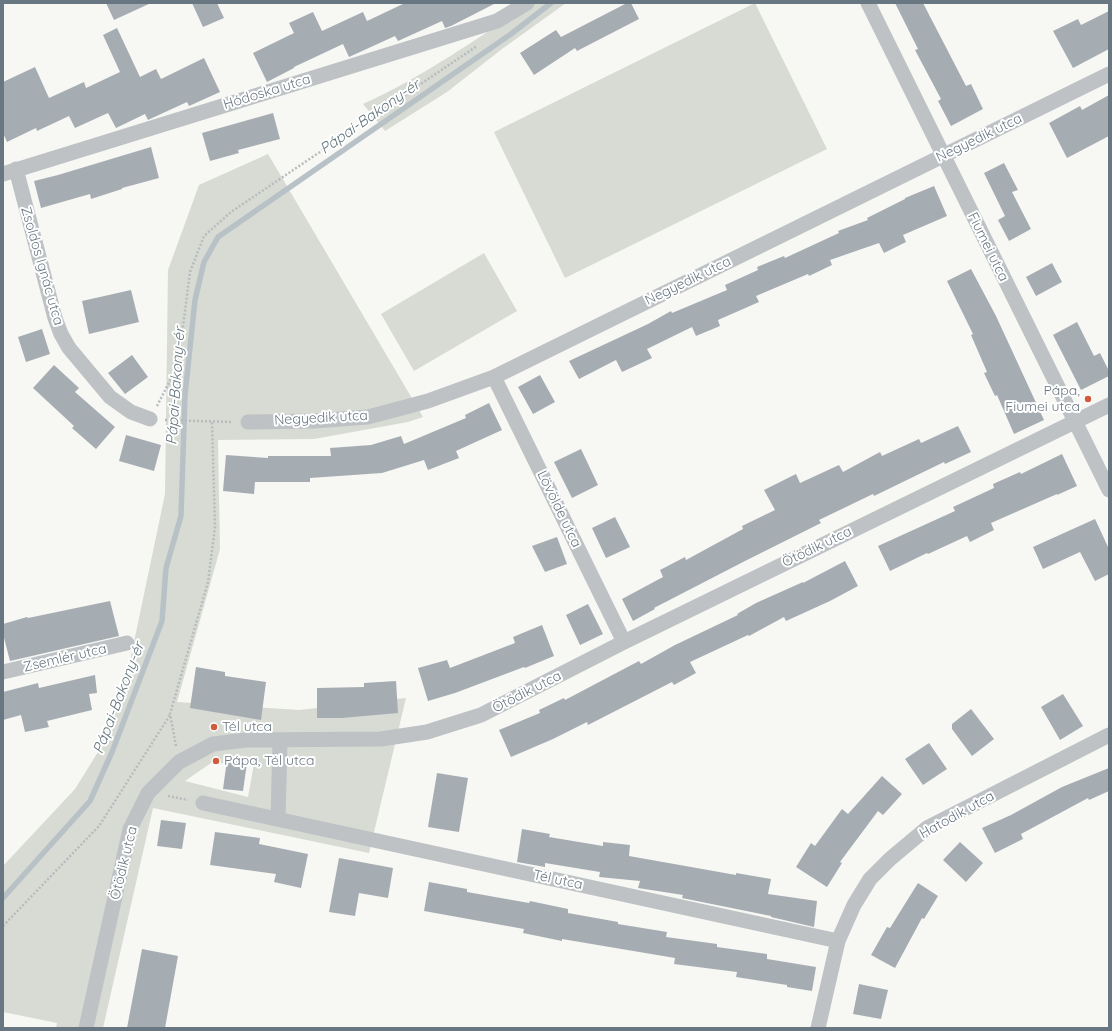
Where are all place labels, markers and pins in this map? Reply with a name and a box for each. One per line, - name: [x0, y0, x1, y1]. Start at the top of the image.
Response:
- place label: Pápa, Fiumei utca: [1005, 383, 1080, 416]
- marker: Pápa, Fiumei utca: [1083, 394, 1093, 404]
- place label: Tél utca: [222, 719, 272, 735]
- marker: Tél utca: [209, 722, 219, 732]
- place label: Pápa, Tél utca: [224, 753, 314, 769]
- marker: Pápa, Tél utca: [211, 756, 221, 766]

